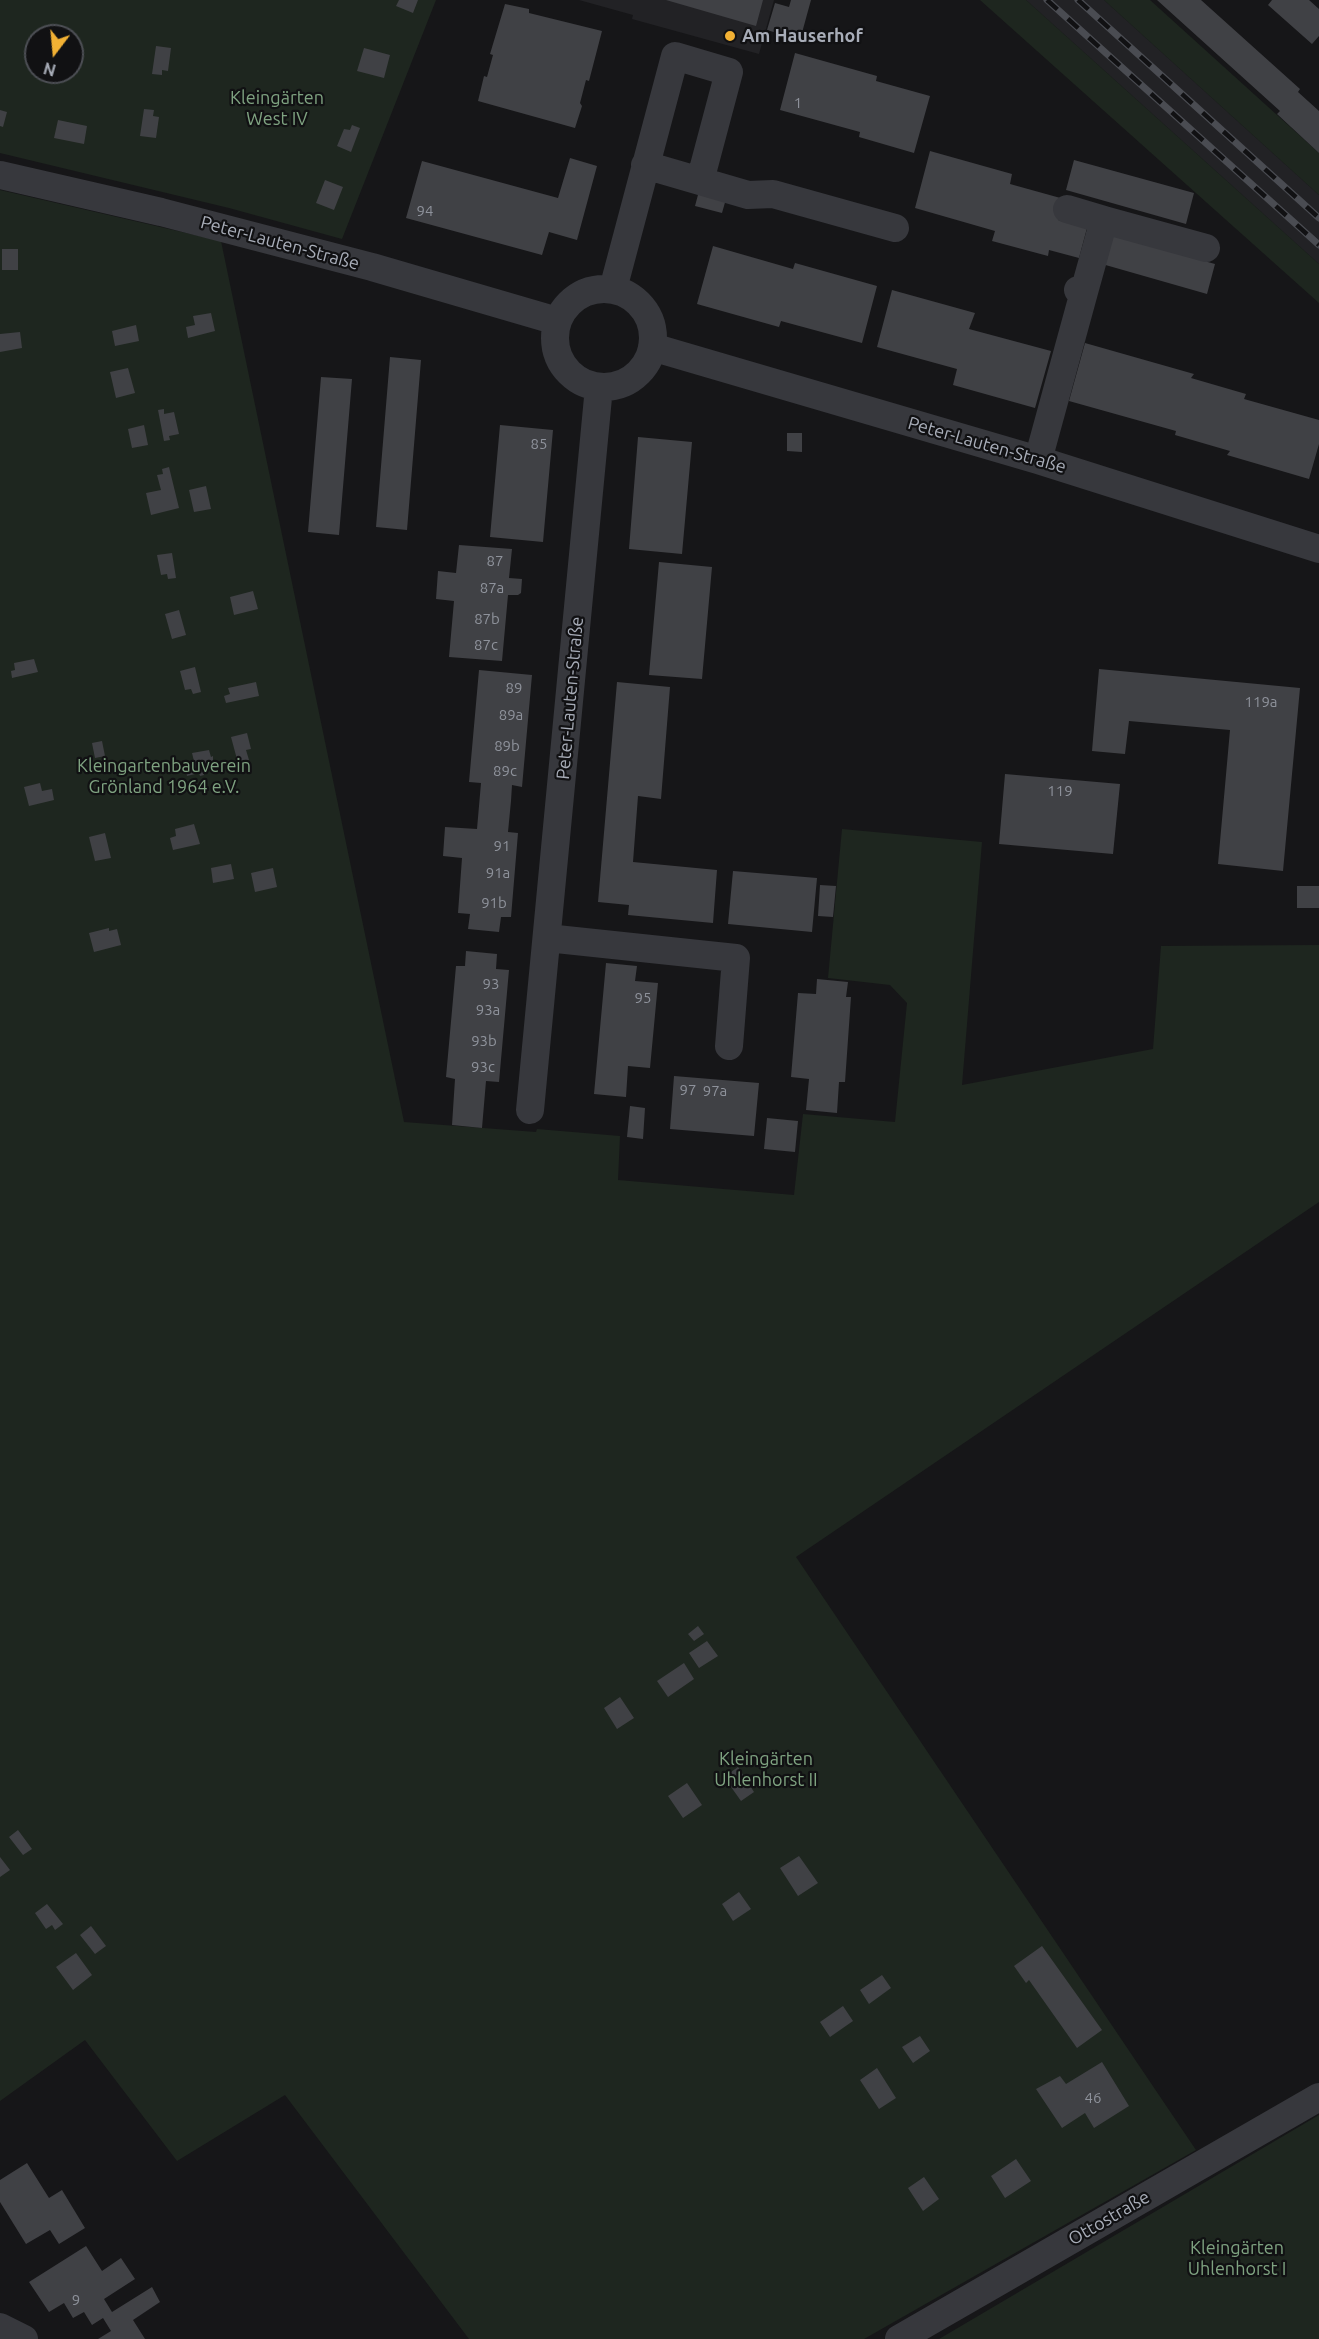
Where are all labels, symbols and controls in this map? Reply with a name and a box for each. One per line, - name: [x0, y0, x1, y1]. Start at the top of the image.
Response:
- north arrow: [24, 24, 84, 84]
- place label: Am Hauserhof: [742, 25, 863, 47]
- marker: Am Hauserhof: [723, 29, 737, 43]
- text: N: [41, 59, 58, 80]
- park label: Kleingärten West IV: [230, 87, 324, 130]
- house number: 1: [794, 94, 802, 112]
- house number: 94: [417, 202, 433, 220]
- street label: Peter-Lauten-Straße: [198, 211, 362, 275]
- street label: Peter-Lauten-Straße: [905, 412, 1069, 478]
- house number: 85: [531, 435, 547, 453]
- house number: 87: [487, 552, 503, 570]
- house number: 87a: [480, 579, 504, 597]
- house number: 87b: [474, 610, 500, 628]
- street label: Peter-Lauten-Straße: [552, 616, 588, 780]
- house number: 87c: [474, 636, 498, 654]
- house number: 89: [506, 679, 522, 697]
- house number: 119a: [1244, 693, 1278, 711]
- house number: 89a: [499, 706, 523, 724]
- house number: 89b: [494, 737, 520, 755]
- park label: Kleingartenbauverein Grönland 1964 e.V.: [77, 755, 251, 798]
- house number: 89c: [493, 762, 517, 780]
- house number: 119: [1047, 782, 1073, 800]
- house number: 91: [494, 837, 510, 855]
- house number: 91a: [486, 864, 510, 882]
- house number: 91b: [481, 894, 507, 912]
- house number: 93: [483, 975, 499, 993]
- house number: 95: [635, 989, 651, 1007]
- house number: 93a: [476, 1001, 500, 1019]
- house number: 93b: [471, 1032, 497, 1050]
- house number: 93c: [471, 1058, 495, 1076]
- house number: 97: [680, 1081, 696, 1099]
- house number: 97a: [703, 1082, 727, 1100]
- park label: Kleingärten Uhlenhorst II: [714, 1748, 818, 1790]
- house number: 46: [1085, 2089, 1101, 2107]
- street label: Ottostraße: [1064, 2186, 1154, 2250]
- park label: Kleingärten Uhlenhorst I: [1188, 2237, 1286, 2280]
- house number: 9: [72, 2291, 80, 2309]

